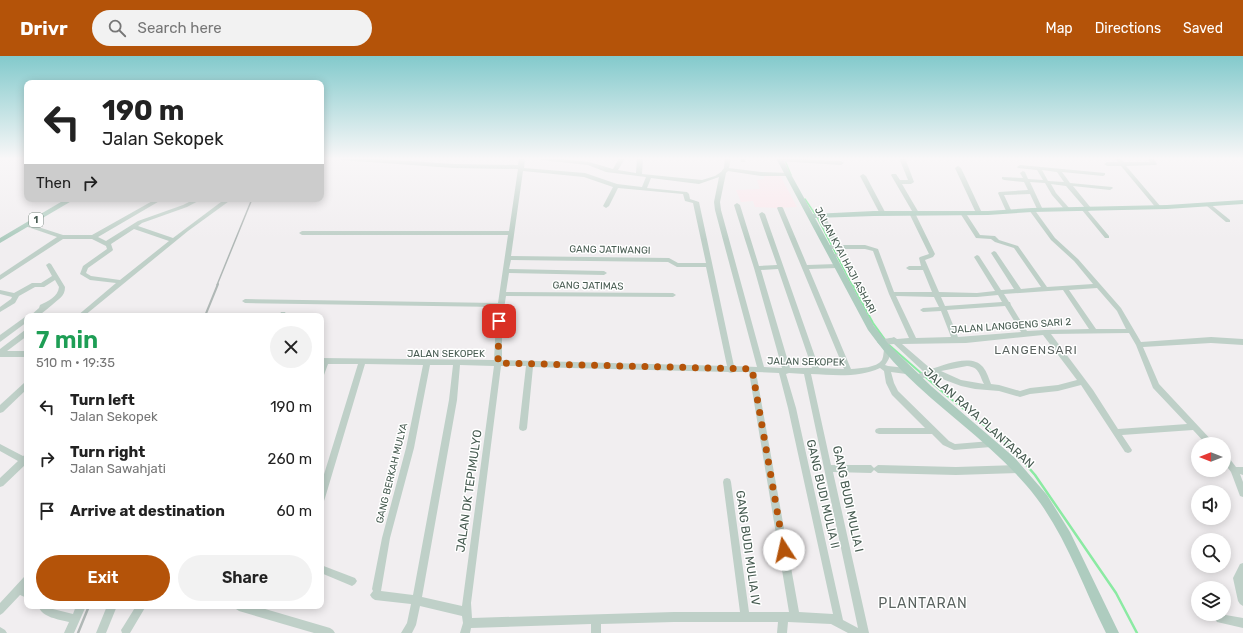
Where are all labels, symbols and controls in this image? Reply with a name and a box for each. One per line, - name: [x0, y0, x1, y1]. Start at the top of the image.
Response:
- search box: [92, 10, 372, 46]
- text: Drivr: [20, 17, 68, 40]
- icon: search: [106, 17, 128, 39]
- text: Search here: [138, 19, 222, 37]
- text: Map: [1046, 20, 1073, 37]
- text: Directions: [1095, 20, 1161, 37]
- text: Saved: [1183, 20, 1223, 37]
- text: 190 m: [102, 94, 185, 127]
- icon: left: [36, 96, 88, 148]
- text: Jalan Sekopek: [102, 128, 223, 150]
- icon: right: [79, 172, 101, 194]
- text: Then: [36, 174, 71, 192]
- street label: JALAN KYAI HAJI ASHARI: [812, 205, 878, 316]
- road number: 1: [29, 213, 43, 227]
- street label: GANG JATIWANGI: [569, 243, 651, 257]
- street label: GANG JATIMAS: [552, 279, 624, 293]
- pin: [482, 304, 516, 338]
- icon: arrive: [488, 310, 510, 332]
- street label: JALAN LANGGENG SARI 2: [951, 316, 1072, 336]
- text: 7 min: [36, 326, 98, 354]
- button: close: [270, 326, 312, 368]
- district label: LANGENSARI: [994, 343, 1078, 357]
- street label: JALAN SEKOPEK: [407, 348, 485, 360]
- text: 510 m · 19:35: [36, 355, 115, 370]
- street label: JALAN SEKOPEK: [767, 355, 845, 369]
- street label: JALAN RAYA PLANTARAN: [921, 365, 1037, 471]
- text: Turn left: [70, 391, 135, 409]
- icon: left: [36, 396, 58, 418]
- text: 190 m: [270, 398, 312, 416]
- text: Jalan Sekopek: [70, 409, 158, 424]
- street label: GANG BERKAH MULYA: [374, 421, 410, 525]
- street label: JALAN DK TEPIMULYO: [453, 429, 485, 553]
- north arrow: [1191, 437, 1231, 477]
- map controls: [1191, 437, 1231, 621]
- street label: GANG BUDI MULIA II: [804, 438, 842, 550]
- text: Turn right: [70, 443, 145, 461]
- street label: GANG BUDI MULIA I: [830, 445, 866, 553]
- icon: right: [36, 448, 58, 470]
- text: 260 m: [268, 450, 312, 468]
- text: Jalan Sawahjati: [70, 461, 166, 476]
- button: sound: [1191, 485, 1231, 525]
- street label: GANG BUDI MULIA IV: [733, 489, 763, 607]
- icon: arrive: [36, 500, 58, 522]
- text: Arrive at destination: [70, 502, 225, 520]
- text: 60 m: [276, 502, 312, 520]
- position arrow: [763, 529, 805, 571]
- button: search: [1191, 533, 1231, 573]
- button: Exit: [36, 555, 170, 601]
- button: Share: [178, 555, 312, 601]
- button: layers: [1191, 581, 1231, 621]
- district label: PLANTARAN: [878, 595, 968, 612]

